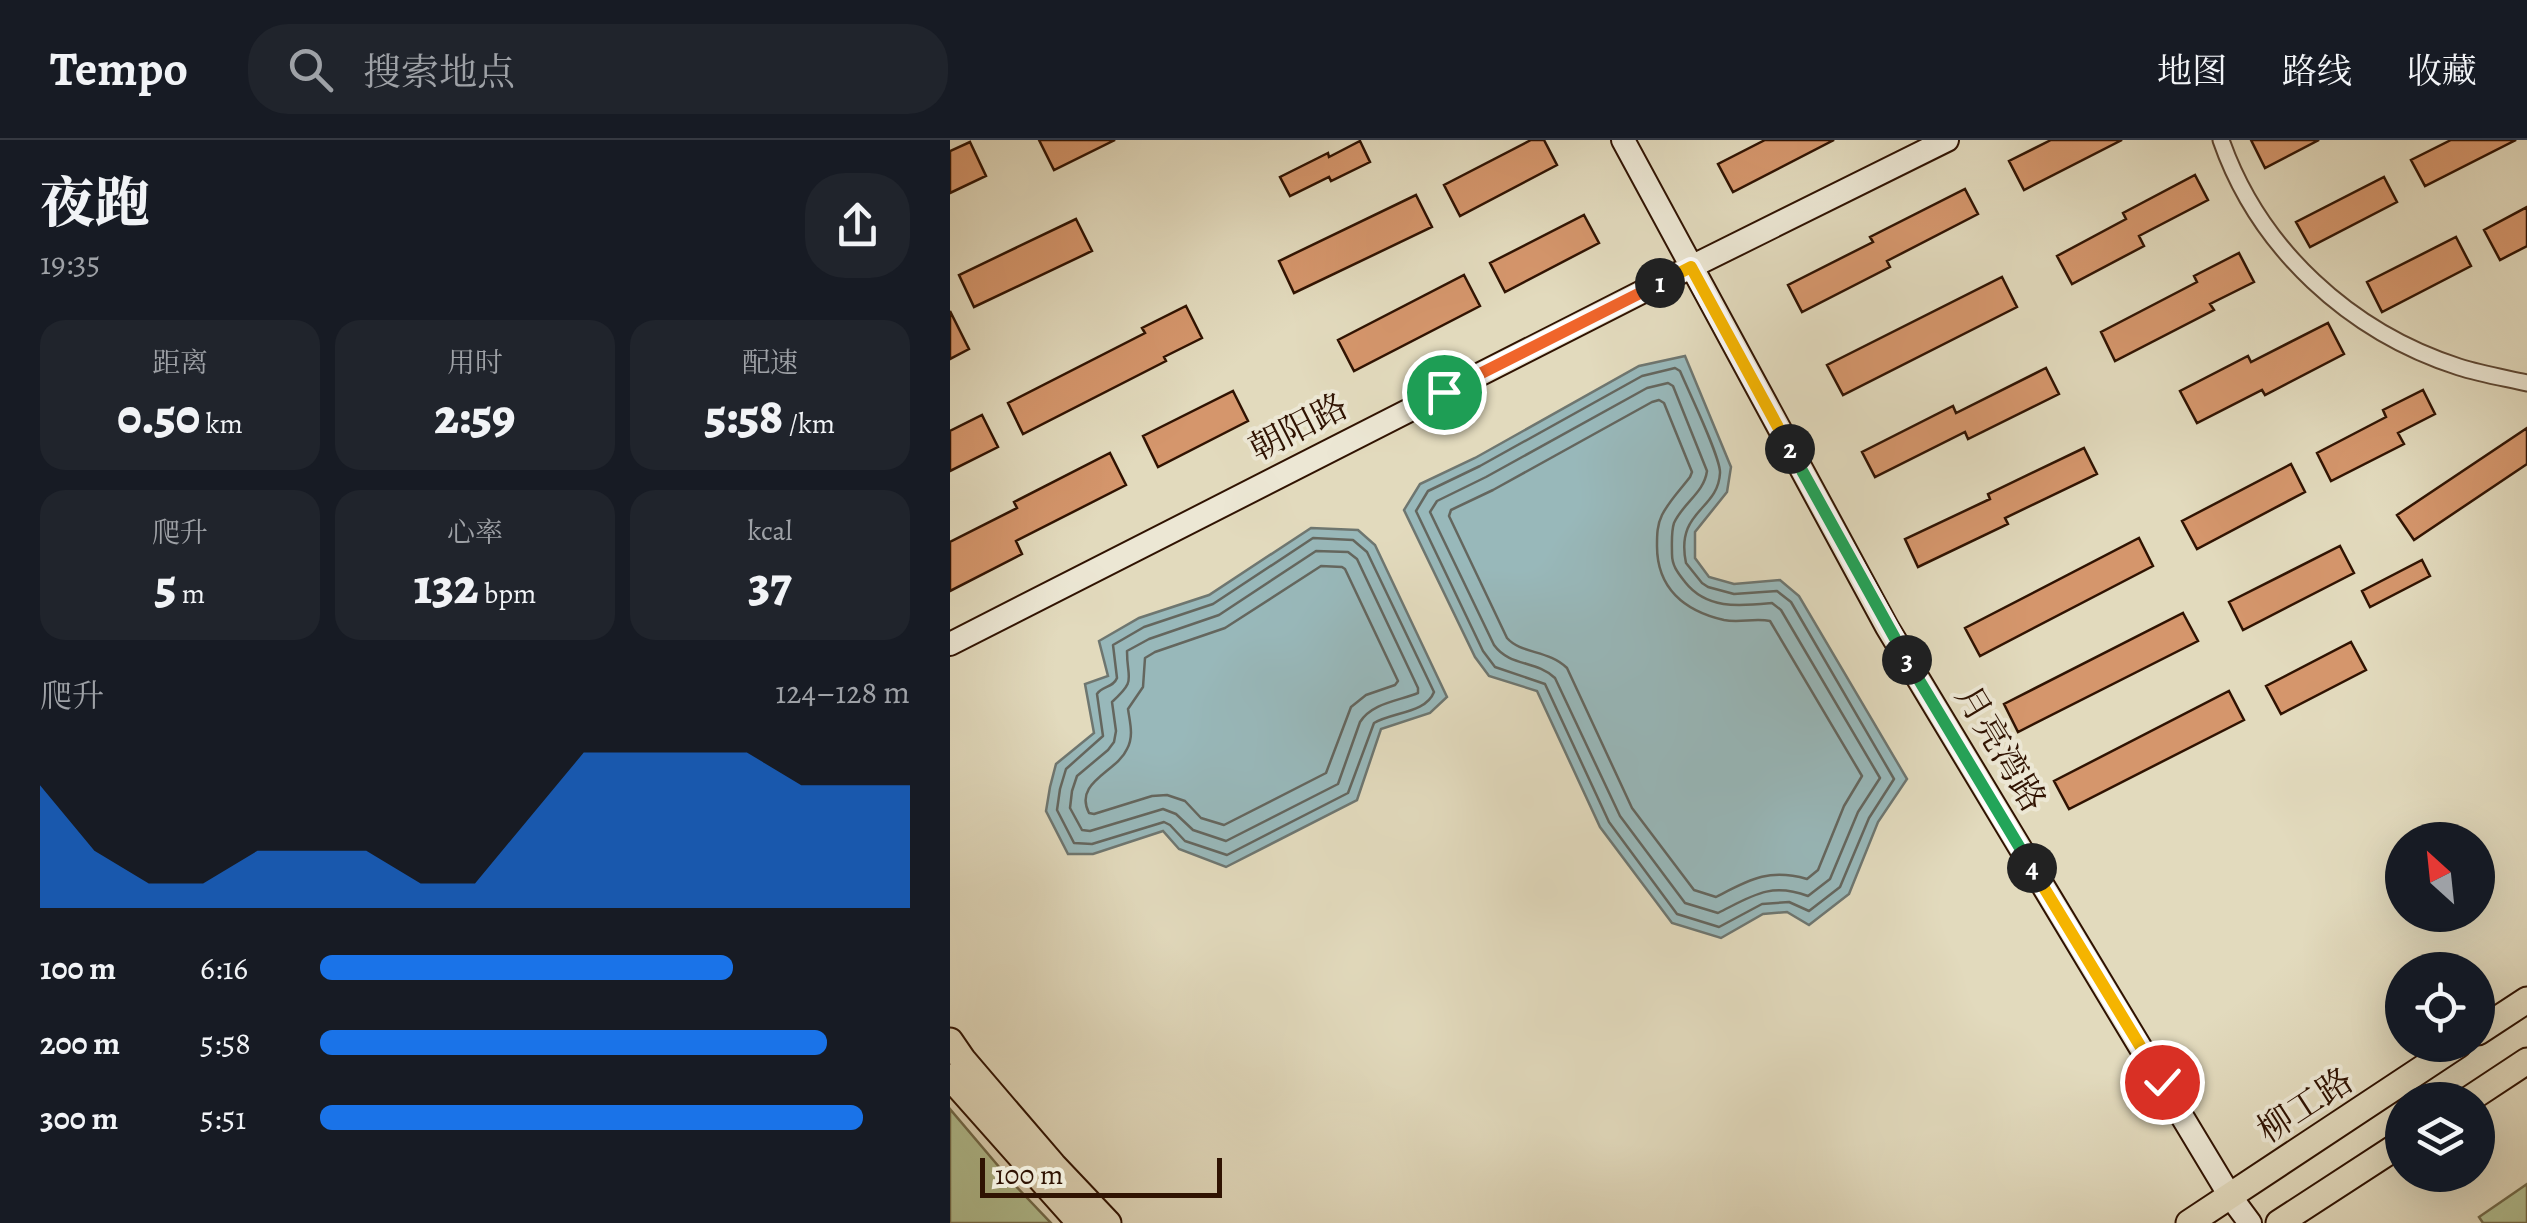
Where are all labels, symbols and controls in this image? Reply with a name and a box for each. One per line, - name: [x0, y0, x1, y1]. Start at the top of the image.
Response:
- search box: [248, 24, 948, 114]
- text: Tempo: [50, 36, 188, 102]
- icon: search: [283, 42, 338, 97]
- text: 搜索地点: [363, 46, 515, 98]
- text: 地图: [2157, 47, 2227, 95]
- text: 路线: [2282, 47, 2352, 95]
- text: 收藏: [2407, 47, 2477, 95]
- text: 夜跑: [40, 166, 150, 241]
- button: share: [805, 173, 910, 278]
- text: 19:35: [40, 241, 100, 285]
- pin: 1: [1635, 258, 1685, 308]
- text: 1: [1655, 264, 1665, 302]
- text: 距离: [152, 344, 208, 382]
- text: 用时: [447, 344, 503, 382]
- text: 配速: [742, 344, 798, 382]
- pin: [1402, 350, 1487, 435]
- icon: arrive: [1417, 365, 1472, 420]
- text: 0.50: [117, 382, 200, 450]
- text: 2:59: [435, 382, 515, 450]
- text: 5:58: [705, 382, 783, 450]
- street label: 朝阳路: [1240, 382, 1356, 472]
- text: km: [200, 405, 243, 443]
- text: /km: [783, 405, 835, 443]
- pin: 2: [1765, 424, 1815, 474]
- text: 2: [1783, 430, 1797, 468]
- text: kcal: [748, 512, 792, 550]
- text: 爬升: [152, 514, 208, 552]
- text: 心率: [447, 514, 503, 552]
- text: 37: [748, 550, 792, 618]
- text: 5: [155, 552, 176, 620]
- text: 132: [414, 552, 478, 620]
- text: m: [176, 575, 205, 613]
- text: bpm: [478, 575, 536, 613]
- pin: 3: [1882, 635, 1932, 685]
- text: 3: [1901, 641, 1913, 679]
- text: 124–128 m: [775, 670, 910, 714]
- text: 爬升: [40, 674, 104, 718]
- street label: 月亮湾路: [1944, 676, 2058, 820]
- north arrow: [2385, 822, 2495, 932]
- map controls: [2385, 822, 2495, 1192]
- pin: 4: [2007, 843, 2057, 893]
- text: 4: [2025, 849, 2039, 887]
- text: 100 m: [40, 946, 116, 990]
- text: 6:16: [200, 946, 248, 990]
- button: locate: [2385, 952, 2495, 1062]
- text: 200 m: [40, 1021, 120, 1065]
- text: 5:58: [200, 1021, 251, 1065]
- pin: [2120, 1040, 2205, 1125]
- icon: check: [2135, 1055, 2190, 1110]
- street label: 柳工路: [2248, 1056, 2362, 1154]
- button: layers: [2385, 1082, 2495, 1192]
- text: 300 m: [40, 1096, 118, 1140]
- text: 5:51: [200, 1096, 246, 1140]
- scale bar: [980, 1153, 1222, 1198]
- text: 100 m: [995, 1156, 1063, 1194]

